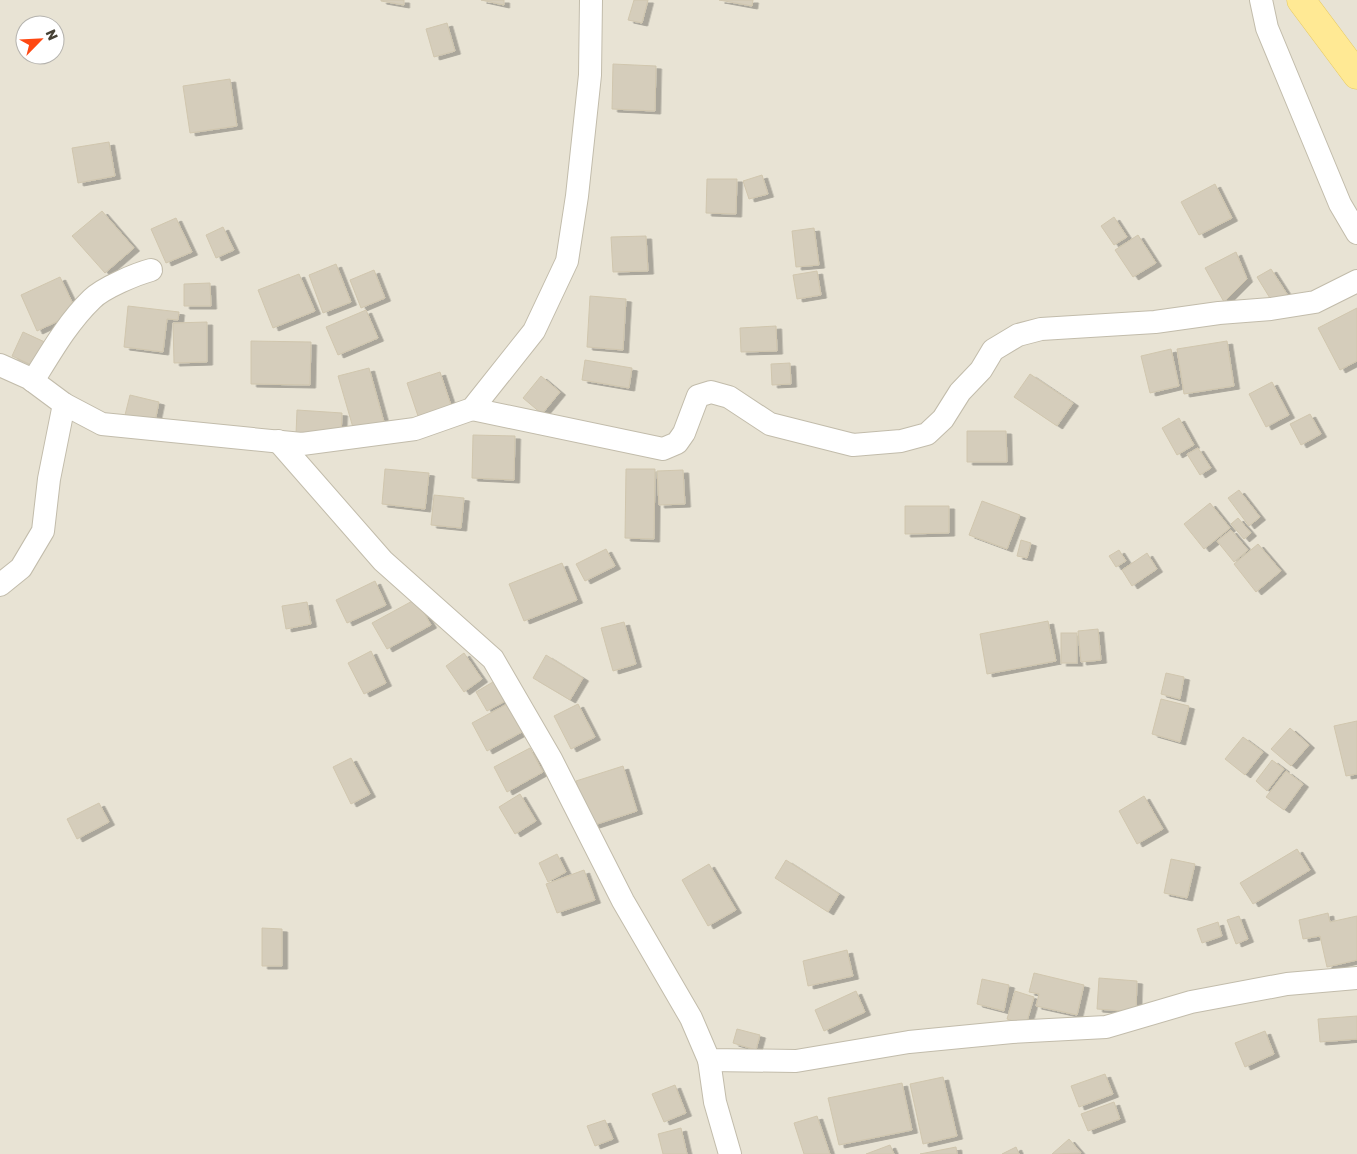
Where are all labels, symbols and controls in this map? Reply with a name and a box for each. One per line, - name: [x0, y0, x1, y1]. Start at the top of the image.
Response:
- north arrow: [15, 15, 65, 65]
- text: N: [42, 27, 61, 43]

